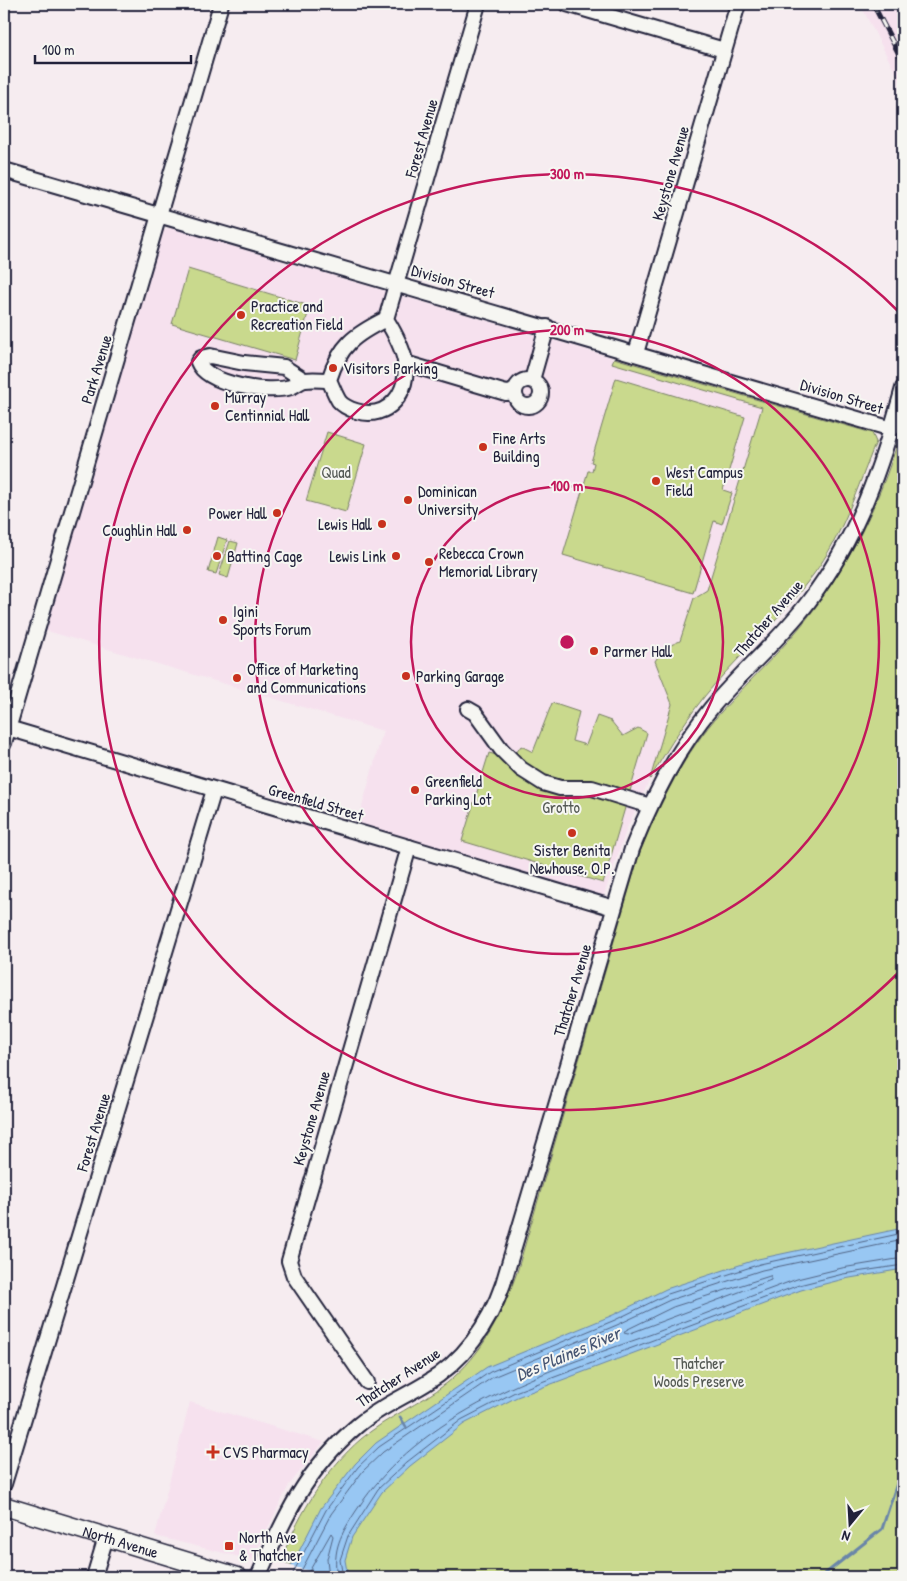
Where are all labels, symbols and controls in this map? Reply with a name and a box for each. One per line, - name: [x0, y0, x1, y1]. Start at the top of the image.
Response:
- scale bar: [35, 32, 191, 64]
- text: 100 m: [42, 39, 75, 60]
- street label: Forest Avenue: [399, 95, 443, 181]
- street label: Keystone Avenue: [646, 123, 694, 223]
- text: 300 m: [550, 163, 584, 184]
- street label: Division Street: [409, 259, 498, 303]
- place label: Practice and Recreation Field: [251, 295, 343, 335]
- marker: Practice and Recreation Field: [235, 309, 247, 321]
- text: 200 m: [550, 319, 584, 340]
- street label: Park Avenue: [75, 331, 117, 406]
- place label: Visitors Parking: [343, 357, 438, 379]
- marker: Visitors Parking: [327, 362, 339, 374]
- street label: Division Street: [798, 373, 887, 419]
- place label: Murray Centinnial Hall: [225, 386, 309, 426]
- marker: Murray Centinnial Hall: [209, 400, 221, 412]
- place label: Fine Arts Building: [492, 427, 546, 467]
- marker: Fine Arts Building: [477, 441, 489, 453]
- park label: Quad: [321, 461, 351, 483]
- place label: West Campus Field: [665, 461, 743, 501]
- text: 100 m: [551, 475, 583, 496]
- marker: West Campus Field: [650, 475, 662, 487]
- place label: Dominican University: [418, 480, 479, 520]
- marker: Dominican University: [402, 494, 414, 506]
- place label: Power Hall: [209, 502, 267, 524]
- marker: Power Hall: [271, 507, 283, 519]
- place label: Lewis Hall: [318, 513, 372, 535]
- marker: Lewis Hall: [376, 518, 388, 530]
- place label: Coughlin Hall: [102, 519, 177, 541]
- marker: Coughlin Hall: [181, 524, 193, 536]
- place label: Rebecca Crown Memorial Library: [439, 542, 538, 582]
- place label: Batting Cage: [227, 545, 303, 567]
- place label: Lewis Link: [329, 545, 386, 567]
- marker: Batting Cage: [211, 550, 223, 562]
- marker: Lewis Link: [390, 550, 402, 562]
- marker: Rebecca Crown Memorial Library: [423, 556, 435, 568]
- street label: Thatcher Avenue: [728, 574, 808, 661]
- place label: Igini Sports Forum: [233, 600, 311, 640]
- marker: Igini Sports Forum: [217, 614, 229, 626]
- centre of rings: [558, 633, 576, 651]
- place label: Parmer Hall: [604, 640, 672, 662]
- marker: Parmer Hall: [588, 645, 600, 657]
- place label: Office of Marketing and Communications: [247, 658, 366, 698]
- place label: Parking Garage: [416, 665, 505, 687]
- marker: Parking Garage: [400, 670, 412, 682]
- marker: Office of Marketing and Communications: [231, 672, 243, 684]
- place label: Greenfield Parking Lot: [425, 770, 492, 810]
- street label: Greenfield Street: [266, 778, 367, 826]
- marker: Greenfield Parking Lot: [409, 784, 421, 796]
- park label: Grotto: [542, 796, 580, 818]
- marker: Sister Benita Newhouse, O.P.: [566, 827, 578, 839]
- place label: Sister Benita Newhouse, O.P.: [530, 839, 614, 879]
- street label: Thatcher Avenue: [547, 940, 597, 1039]
- street label: Keystone Avenue: [287, 1068, 335, 1168]
- street label: Forest Avenue: [70, 1090, 116, 1175]
- water label: Des Plaines River: [512, 1320, 626, 1387]
- street label: Thatcher Avenue: [352, 1341, 445, 1412]
- park label: Thatcher Woods Preserve: [654, 1352, 745, 1392]
- place label: CVS Pharmacy: [223, 1441, 309, 1463]
- marker: CVS Pharmacy: [207, 1446, 219, 1458]
- north arrow: [824, 1498, 874, 1548]
- street label: North Avenue: [80, 1520, 162, 1563]
- place label: North Ave & Thatcher: [239, 1526, 303, 1566]
- text: N: [839, 1526, 852, 1547]
- marker: North Ave & Thatcher: [223, 1540, 235, 1552]

